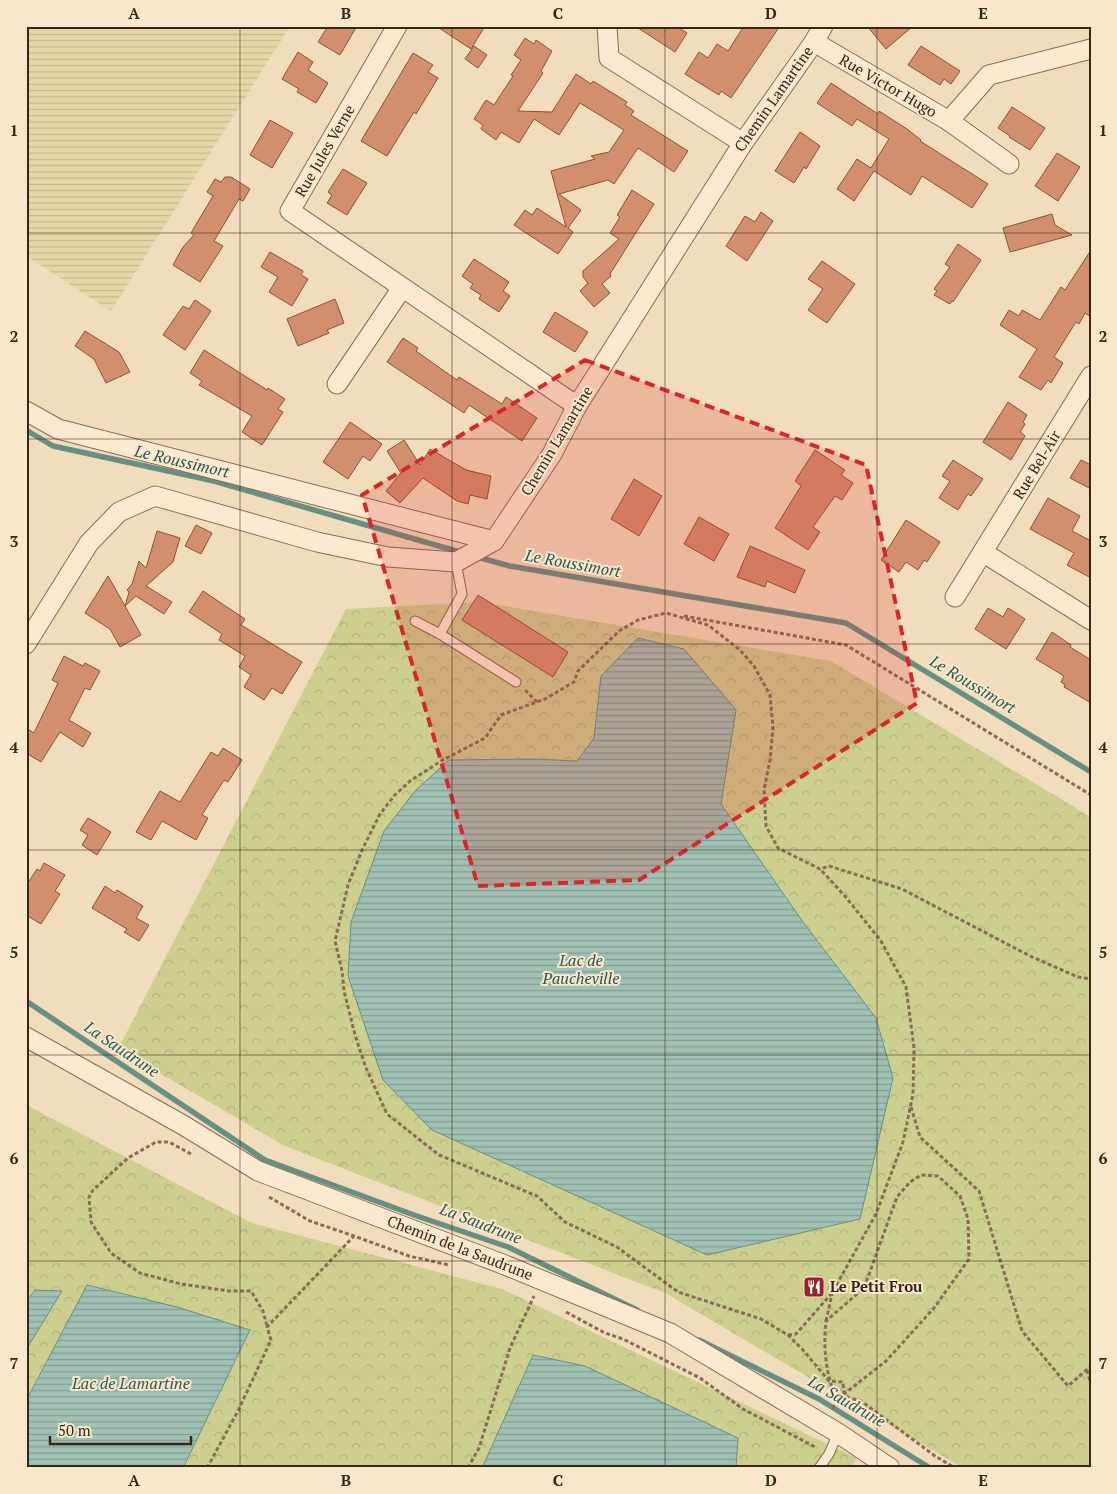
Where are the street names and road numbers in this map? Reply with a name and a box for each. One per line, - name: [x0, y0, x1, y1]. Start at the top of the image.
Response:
- street label: Chemin Lamartine: [729, 42, 817, 155]
- street label: Rue Victor Hugo: [836, 49, 941, 121]
- street label: Rue Jules Verne: [290, 101, 359, 200]
- street label: Chemin Lamartine: [515, 382, 597, 499]
- street label: Rue Bel-Air: [1008, 426, 1065, 503]
- street label: Chemin de la Saudrune: [385, 1210, 536, 1284]

